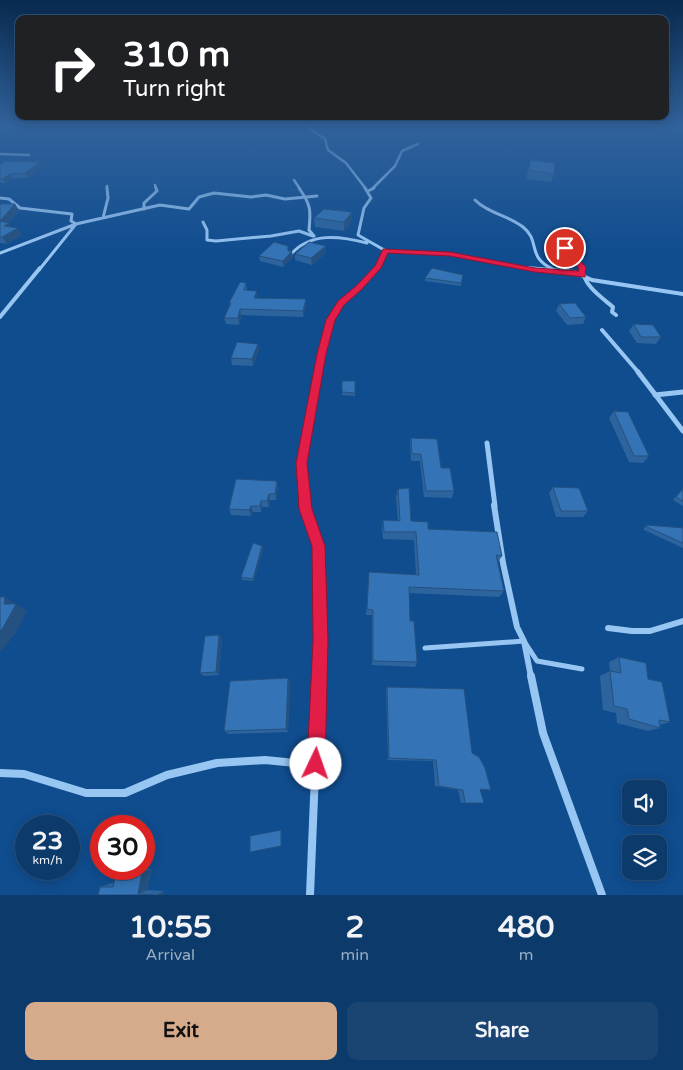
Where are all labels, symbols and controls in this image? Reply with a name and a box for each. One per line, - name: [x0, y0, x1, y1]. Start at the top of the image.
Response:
- text: 310 m: [123, 34, 230, 76]
- icon: right: [40, 35, 105, 100]
- text: Turn right: [123, 76, 225, 102]
- pin: [544, 227, 586, 269]
- icon: arrive: [551, 234, 579, 262]
- position arrow: [289, 737, 341, 789]
- map controls: [622, 780, 667, 880]
- button: sound: [622, 780, 667, 825]
- speed limit sign: 30: [90, 815, 155, 880]
- text: 23: [32, 826, 63, 856]
- button: layers: [622, 835, 667, 880]
- text: km/h: [32, 853, 63, 867]
- text: 10:55: [129, 909, 212, 946]
- text: 2: [345, 909, 364, 946]
- text: 480: [498, 909, 554, 946]
- text: Arrival: [146, 945, 195, 965]
- text: min: [341, 945, 369, 965]
- text: m: [519, 945, 533, 965]
- button: Exit: [25, 1002, 337, 1060]
- button: Share: [347, 1002, 658, 1060]

